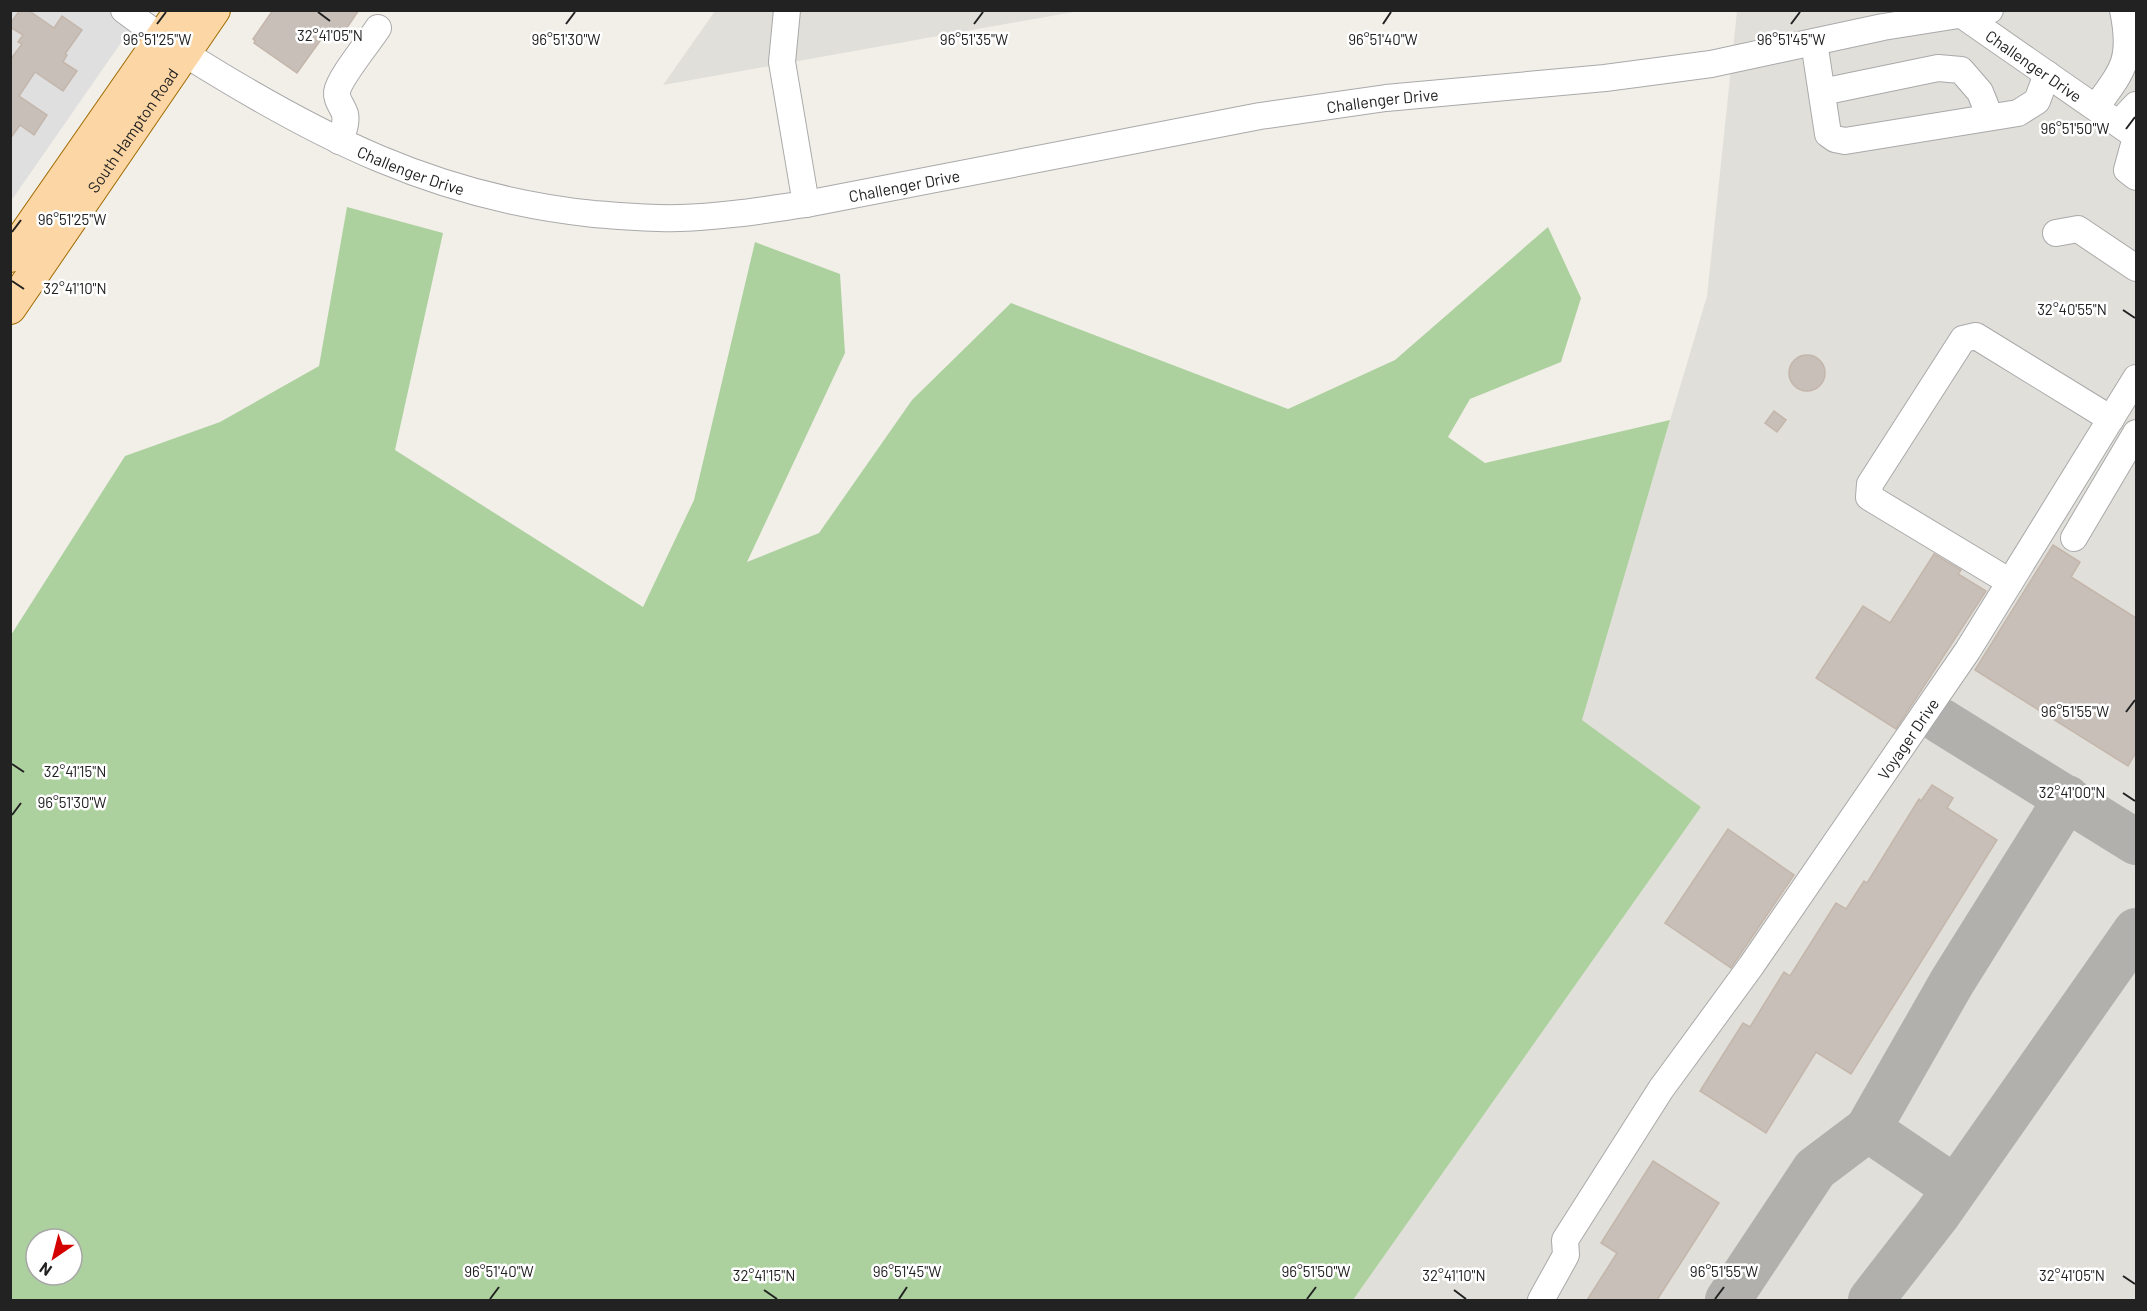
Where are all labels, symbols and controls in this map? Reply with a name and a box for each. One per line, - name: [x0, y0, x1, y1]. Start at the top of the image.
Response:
- street label: Challenger Drive: [1982, 25, 2086, 105]
- text: 32°41'05"N: [297, 26, 363, 44]
- text: 96°51'25"W: [123, 30, 191, 48]
- text: 96°51'30"W: [531, 30, 601, 48]
- text: 96°51'35"W: [940, 30, 1008, 48]
- text: 96°51'40"W: [1348, 30, 1418, 48]
- text: 96°51'45"W: [1757, 30, 1825, 48]
- street label: South Hampton Road: [83, 64, 181, 196]
- street label: Challenger Drive: [1325, 84, 1439, 116]
- text: 96°51'50"W: [2040, 119, 2110, 137]
- street label: Challenger Drive: [355, 141, 467, 198]
- street label: Challenger Drive: [847, 165, 961, 205]
- text: 96°51'25"W: [38, 210, 106, 228]
- text: 32°41'10"N: [43, 279, 107, 297]
- text: 32°40'55"N: [2037, 300, 2107, 318]
- street label: Voyager Drive: [1873, 694, 1942, 783]
- text: 96°51'55"W: [2041, 702, 2109, 720]
- text: 32°41'15"N: [44, 762, 106, 780]
- text: 32°41'00"N: [2039, 783, 2105, 801]
- text: 96°51'30"W: [37, 793, 107, 811]
- north arrow: [24, 1227, 84, 1287]
- text: N: [35, 1259, 55, 1281]
- text: 96°51'40"W: [464, 1262, 534, 1280]
- text: 96°51'45"W: [873, 1262, 941, 1280]
- text: 96°51'50"W: [1281, 1262, 1351, 1280]
- text: 96°51'55"W: [1690, 1262, 1758, 1280]
- text: 32°41'15"N: [733, 1266, 795, 1284]
- text: 32°41'10"N: [1422, 1266, 1486, 1284]
- text: 32°41'05"N: [2039, 1266, 2105, 1284]

